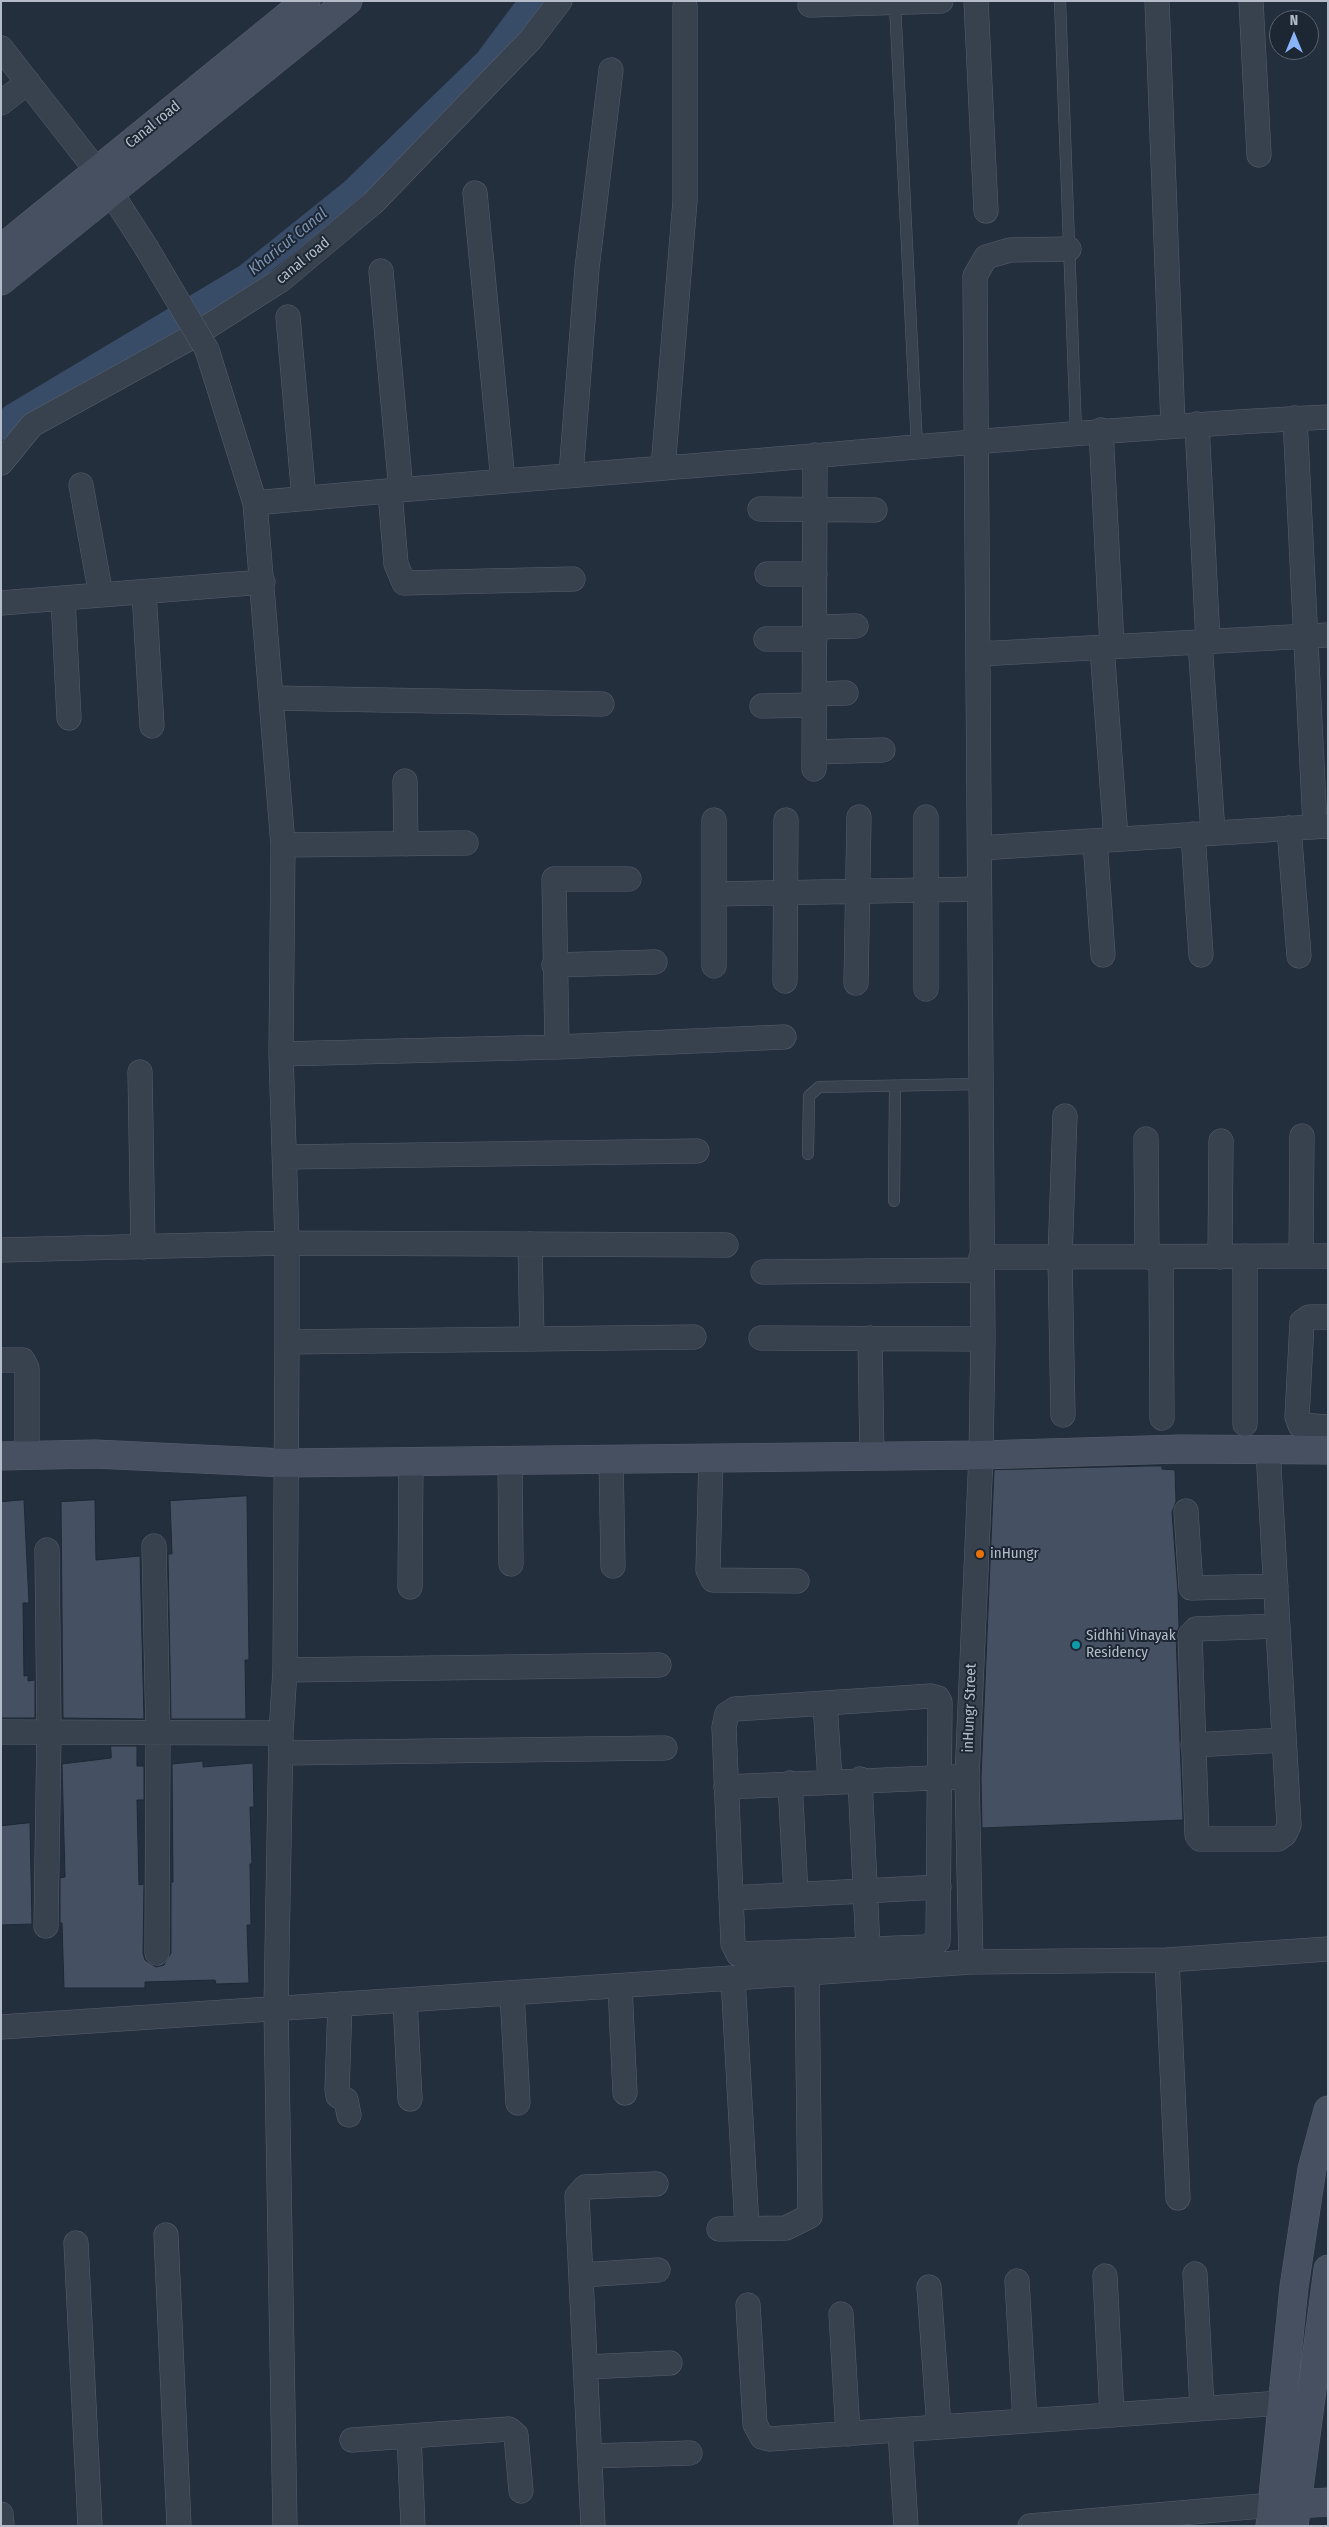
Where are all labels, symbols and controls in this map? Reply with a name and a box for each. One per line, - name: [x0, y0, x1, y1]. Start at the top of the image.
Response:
- north arrow: [1269, 10, 1319, 60]
- text: N: [1290, 12, 1298, 29]
- street label: Canal road: [122, 97, 184, 153]
- water label: Kharicut Canal: [245, 204, 331, 280]
- street label: canal road: [272, 234, 334, 288]
- place label: inHungr: [990, 1545, 1039, 1563]
- marker: inHungr: [974, 1548, 986, 1560]
- place label: Sidhhi Vinayak Residency: [1086, 1627, 1176, 1662]
- marker: Sidhhi Vinayak Residency: [1070, 1639, 1082, 1651]
- street label: inHungr Street: [959, 1663, 981, 1753]

